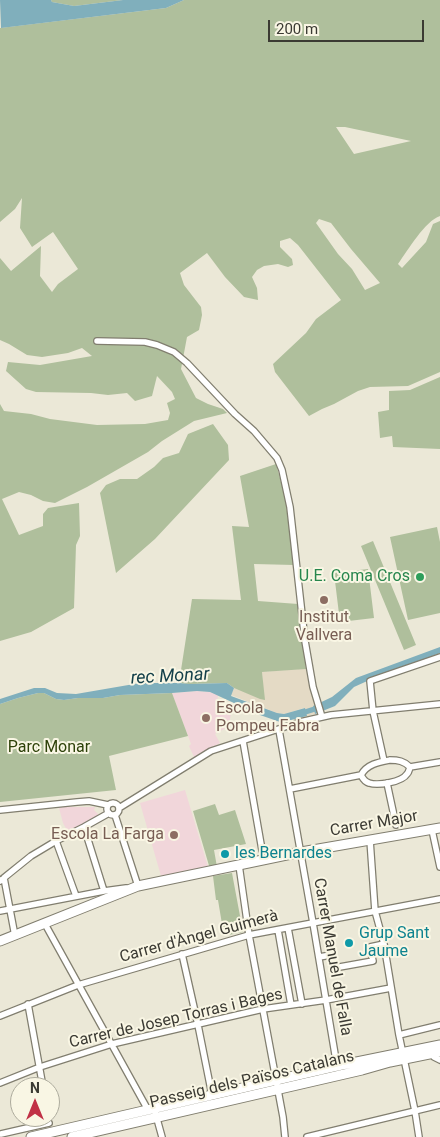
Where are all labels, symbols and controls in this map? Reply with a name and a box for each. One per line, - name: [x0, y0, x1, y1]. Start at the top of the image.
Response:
- scale bar: [270, 10, 426, 42]
- text: 200 m: [276, 20, 318, 38]
- place label: U.E. Coma Cros: [299, 567, 410, 587]
- marker: U.E. Coma Cros: [414, 571, 426, 583]
- marker: Institut Vallvera: [318, 594, 330, 606]
- place label: Institut Vallvera: [296, 608, 352, 646]
- water label: rec Monar: [130, 664, 210, 690]
- place label: Escola Pompeu Fabra: [216, 699, 319, 737]
- marker: Escola Pompeu Fabra: [200, 712, 212, 724]
- park label: Parc Monar: [8, 738, 90, 758]
- street label: Carrer Major: [329, 807, 419, 841]
- place label: Escola La Farga: [51, 825, 164, 845]
- marker: Escola La Farga: [168, 829, 180, 841]
- place label: les Bernardes: [235, 844, 332, 864]
- marker: les Bernardes: [219, 848, 231, 860]
- street label: Carrer Manuel de Falla: [309, 877, 355, 1037]
- street label: Carrer d'Àngel Guimerà: [118, 907, 280, 967]
- place label: Grup Sant Jaume: [359, 924, 429, 962]
- marker: Grup Sant Jaume: [343, 937, 355, 949]
- street label: Carrer de Josep Torras i Bages: [67, 985, 285, 1053]
- street label: Passeig dels Països Catalans: [148, 1047, 356, 1113]
- north arrow: [10, 1077, 60, 1127]
- text: N: [30, 1080, 40, 1096]

